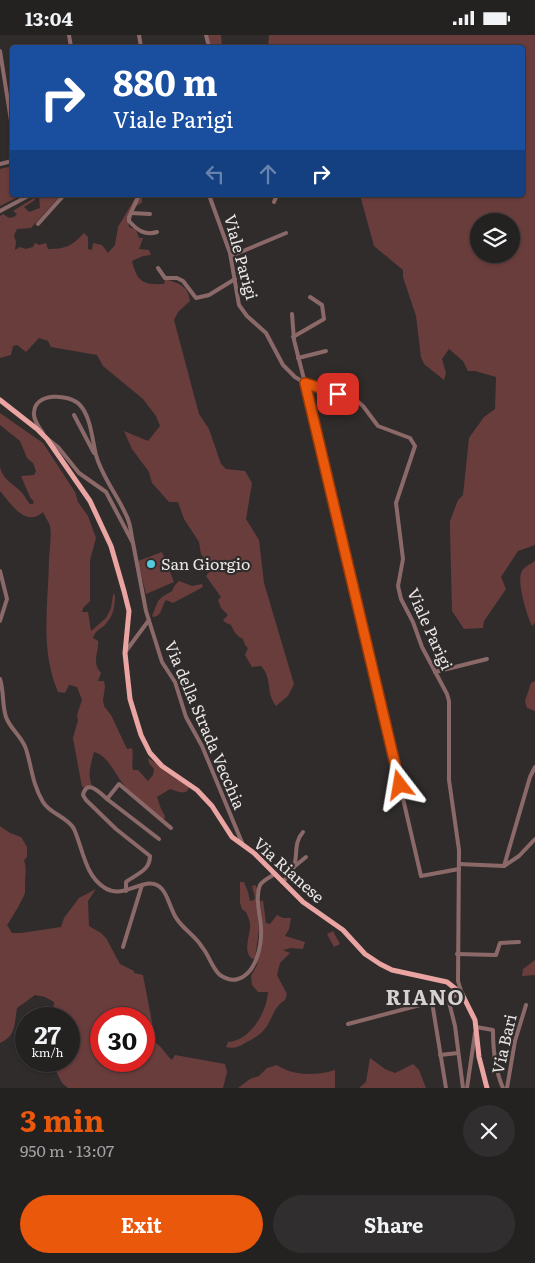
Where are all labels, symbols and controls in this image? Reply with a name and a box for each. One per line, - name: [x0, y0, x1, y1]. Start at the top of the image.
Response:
- text: 13:04: [25, 4, 73, 32]
- text: 880 m: [113, 55, 218, 107]
- icon: right: [30, 65, 95, 130]
- text: Viale Parigi: [113, 102, 233, 135]
- icon: left: [201, 160, 229, 188]
- icon: ahead: [254, 160, 282, 188]
- icon: right: [307, 160, 335, 188]
- street label: Viale Parigi: [219, 211, 265, 302]
- map controls: [470, 213, 520, 263]
- button: layers: [470, 213, 520, 263]
- pin: [317, 373, 359, 415]
- icon: arrive: [324, 380, 352, 408]
- place label: San Giorgio: [161, 551, 250, 575]
- marker: San Giorgio: [145, 558, 157, 570]
- street label: Viale Parigi: [402, 584, 460, 673]
- street label: Via della Strada Vecchia: [159, 637, 252, 813]
- position arrow: [373, 758, 425, 810]
- street label: Via Rianese: [249, 831, 330, 908]
- district label: RIANO: [386, 980, 464, 1011]
- speed limit sign: 30: [90, 1007, 155, 1072]
- street label: Via Bari: [485, 1012, 522, 1076]
- text: 27: [34, 1015, 61, 1052]
- text: km/h: [32, 1043, 63, 1061]
- text: 3 min: [20, 1097, 104, 1141]
- button: close: [463, 1105, 515, 1157]
- text: 950 m · 13:07: [20, 1138, 114, 1162]
- button: Exit: [20, 1195, 263, 1253]
- button: Share: [273, 1195, 515, 1253]

